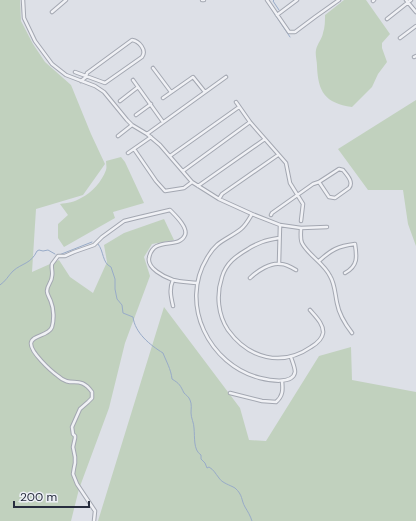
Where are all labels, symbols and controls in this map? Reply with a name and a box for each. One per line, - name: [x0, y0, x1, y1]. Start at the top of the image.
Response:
- scale bar: [14, 483, 89, 509]
- text: 200 m: [20, 489, 57, 505]

